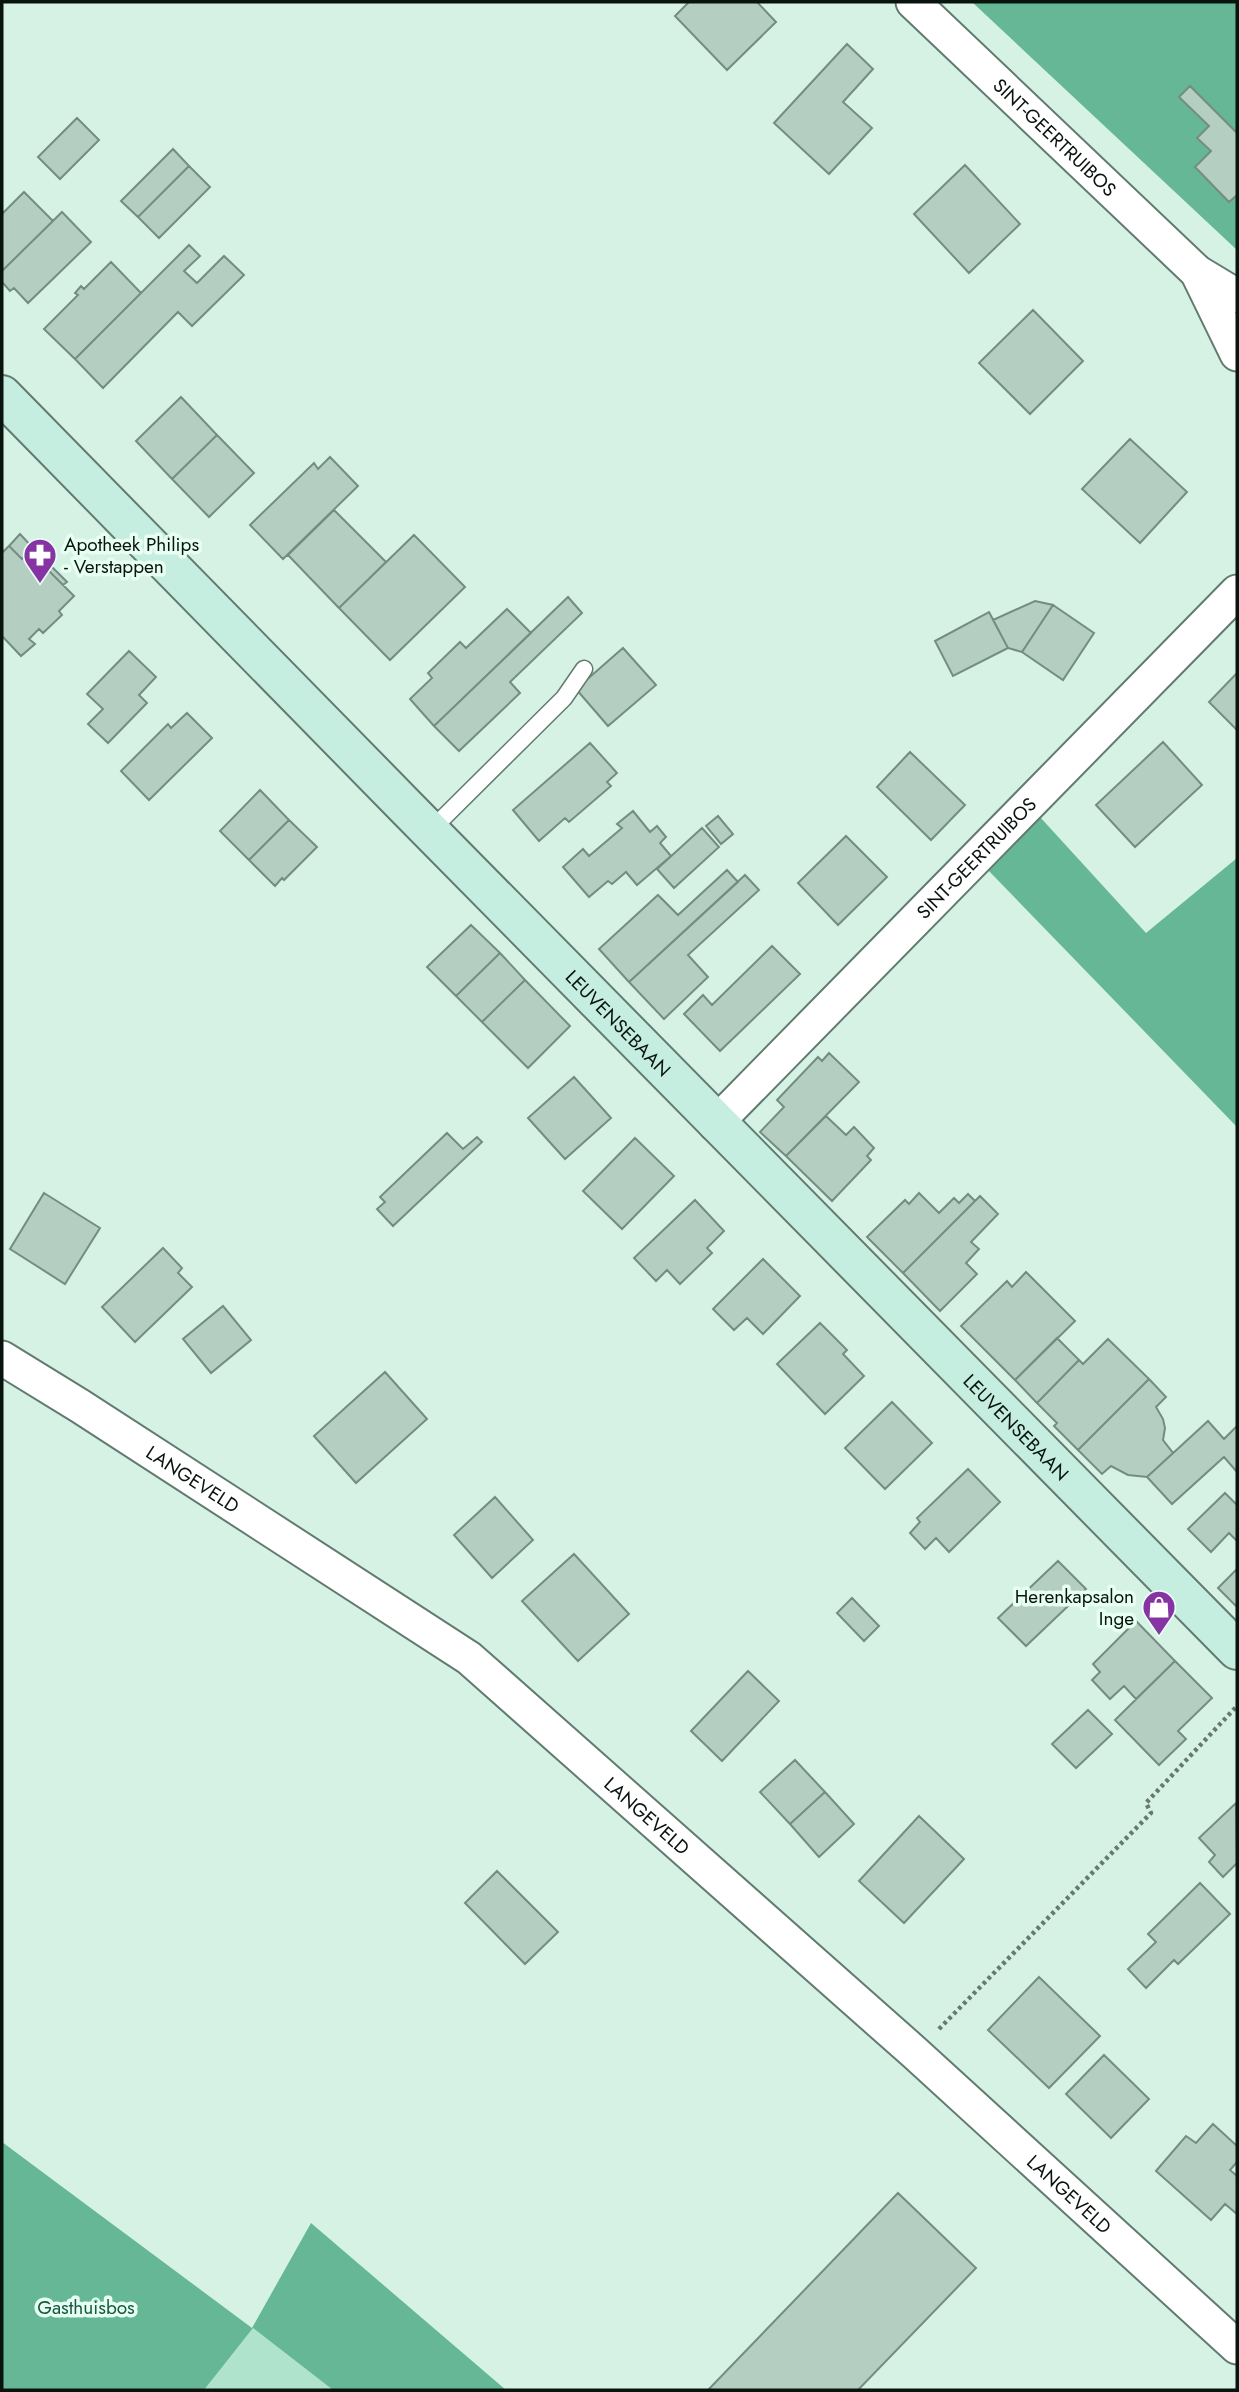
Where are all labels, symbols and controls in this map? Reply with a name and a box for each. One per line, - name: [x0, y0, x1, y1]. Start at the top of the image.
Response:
- street label: SINT-GEERTRUIBOS: [987, 72, 1123, 202]
- place label: Apotheek Philips - Verstappen: [64, 531, 199, 580]
- pharmacy icon: Apotheek Philips - Verstappen: [21, 536, 59, 585]
- street label: SINT-GEERTRUIBOS: [910, 791, 1042, 925]
- street label: LEUVENSEBAAN: [560, 964, 677, 1083]
- street label: LEUVENSEBAAN: [957, 1368, 1075, 1486]
- street label: LANGEVELD: [141, 1439, 245, 1519]
- place label: Herenkapsalon Inge: [1015, 1583, 1134, 1632]
- shop icon: Herenkapsalon Inge: [1140, 1588, 1178, 1637]
- street label: LANGEVELD: [598, 1770, 696, 1861]
- street label: LANGEVELD: [1021, 2148, 1118, 2240]
- park label: Gasthuisbos: [37, 2294, 135, 2321]

